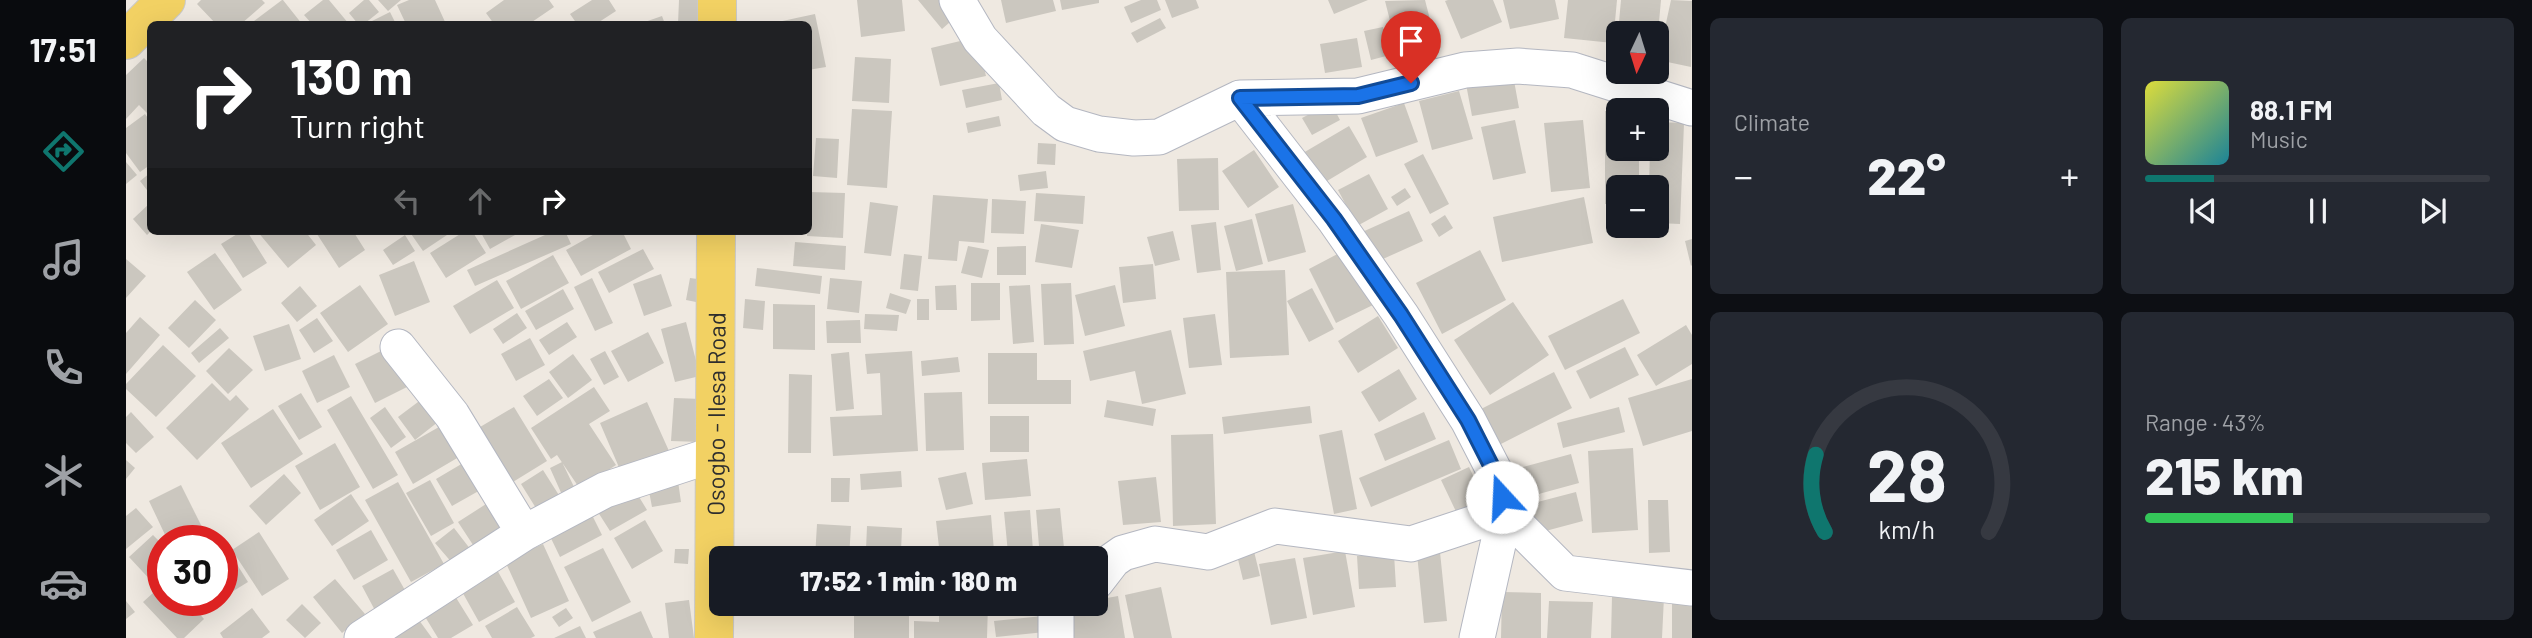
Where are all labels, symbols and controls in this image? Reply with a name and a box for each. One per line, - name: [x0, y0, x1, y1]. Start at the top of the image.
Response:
- pin: [1381, 11, 1441, 83]
- north arrow: [1606, 21, 1670, 84]
- map controls: [1606, 21, 1669, 238]
- icon: arrive: [1392, 22, 1430, 60]
- text: 17:51: [29, 30, 97, 68]
- text: 130 m: [290, 46, 412, 105]
- icon: right: [175, 49, 266, 140]
- text: 88.1 FM: [2250, 94, 2333, 125]
- button: +: [1606, 98, 1669, 161]
- text: Turn right: [290, 106, 425, 144]
- text: Climate: [1734, 108, 1810, 136]
- text: Music: [2250, 125, 2308, 153]
- icon: directions: [39, 127, 88, 176]
- text: 22°: [1867, 143, 1946, 205]
- text: −: [1734, 152, 1753, 198]
- text: +: [2060, 152, 2079, 198]
- button: −: [1606, 175, 1669, 238]
- icon: left: [388, 182, 426, 220]
- icon: ahead: [461, 182, 499, 220]
- icon: right: [534, 182, 572, 220]
- icon: previous: [2184, 192, 2222, 230]
- icon: pause: [2299, 192, 2337, 230]
- icon: next: [2414, 192, 2452, 230]
- icon: music: [39, 235, 88, 284]
- street label: Osogbo - Ilesa Road: [700, 312, 730, 516]
- icon: phone: [39, 343, 88, 392]
- text: Range · 43%: [2145, 408, 2266, 436]
- text: 28: [1866, 429, 1947, 517]
- text: 215 km: [2145, 443, 2304, 505]
- icon: climate: [39, 451, 88, 500]
- position arrow: [1465, 460, 1539, 534]
- text: km/h: [1878, 514, 1935, 544]
- speed limit sign: 30: [147, 525, 238, 616]
- icon: car: [39, 559, 88, 608]
- text: 17:52 · 1 min · 180 m: [800, 565, 1017, 596]

